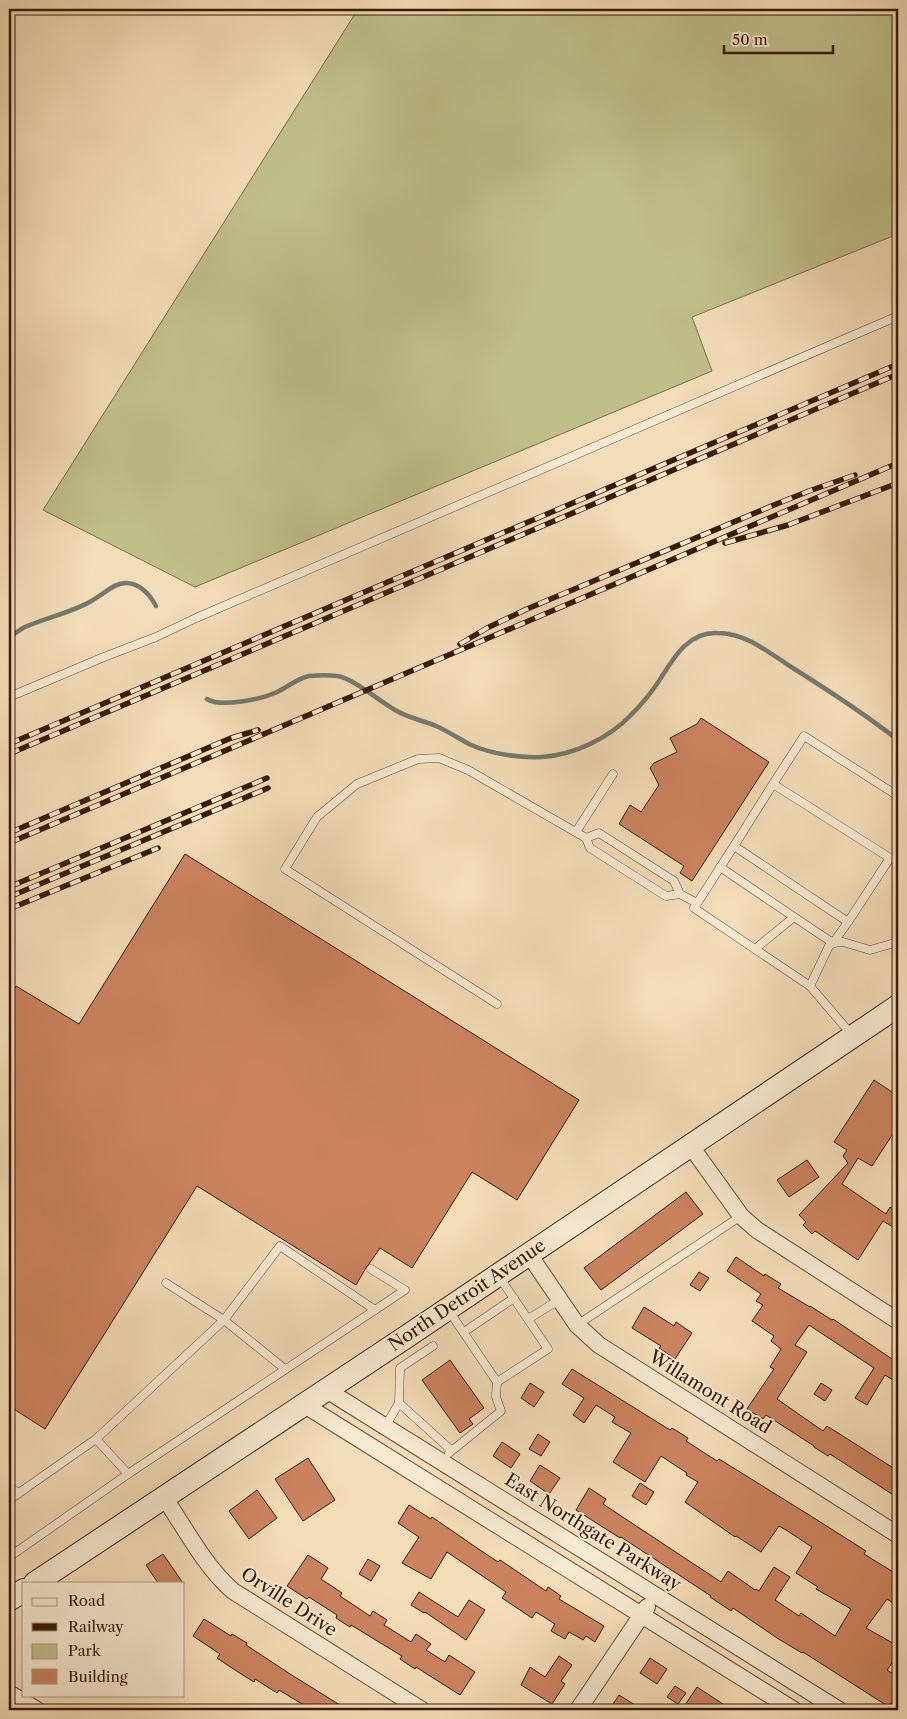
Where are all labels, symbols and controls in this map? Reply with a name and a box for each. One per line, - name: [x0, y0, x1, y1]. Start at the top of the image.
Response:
- scale bar: [724, 22, 833, 54]
- text: 50 m: [732, 30, 768, 49]
- street label: North Detroit Avenue: [384, 1234, 550, 1356]
- street label: Willamont Road: [644, 1345, 775, 1438]
- street label: East Northgate Parkway: [501, 1469, 686, 1596]
- street label: Orville Drive: [237, 1563, 341, 1641]
- legend: [22, 1582, 185, 1696]
- text: Road: [68, 1591, 105, 1610]
- text: Railway: [68, 1617, 124, 1636]
- text: Park: [68, 1641, 102, 1660]
- text: Building: [68, 1667, 128, 1686]

